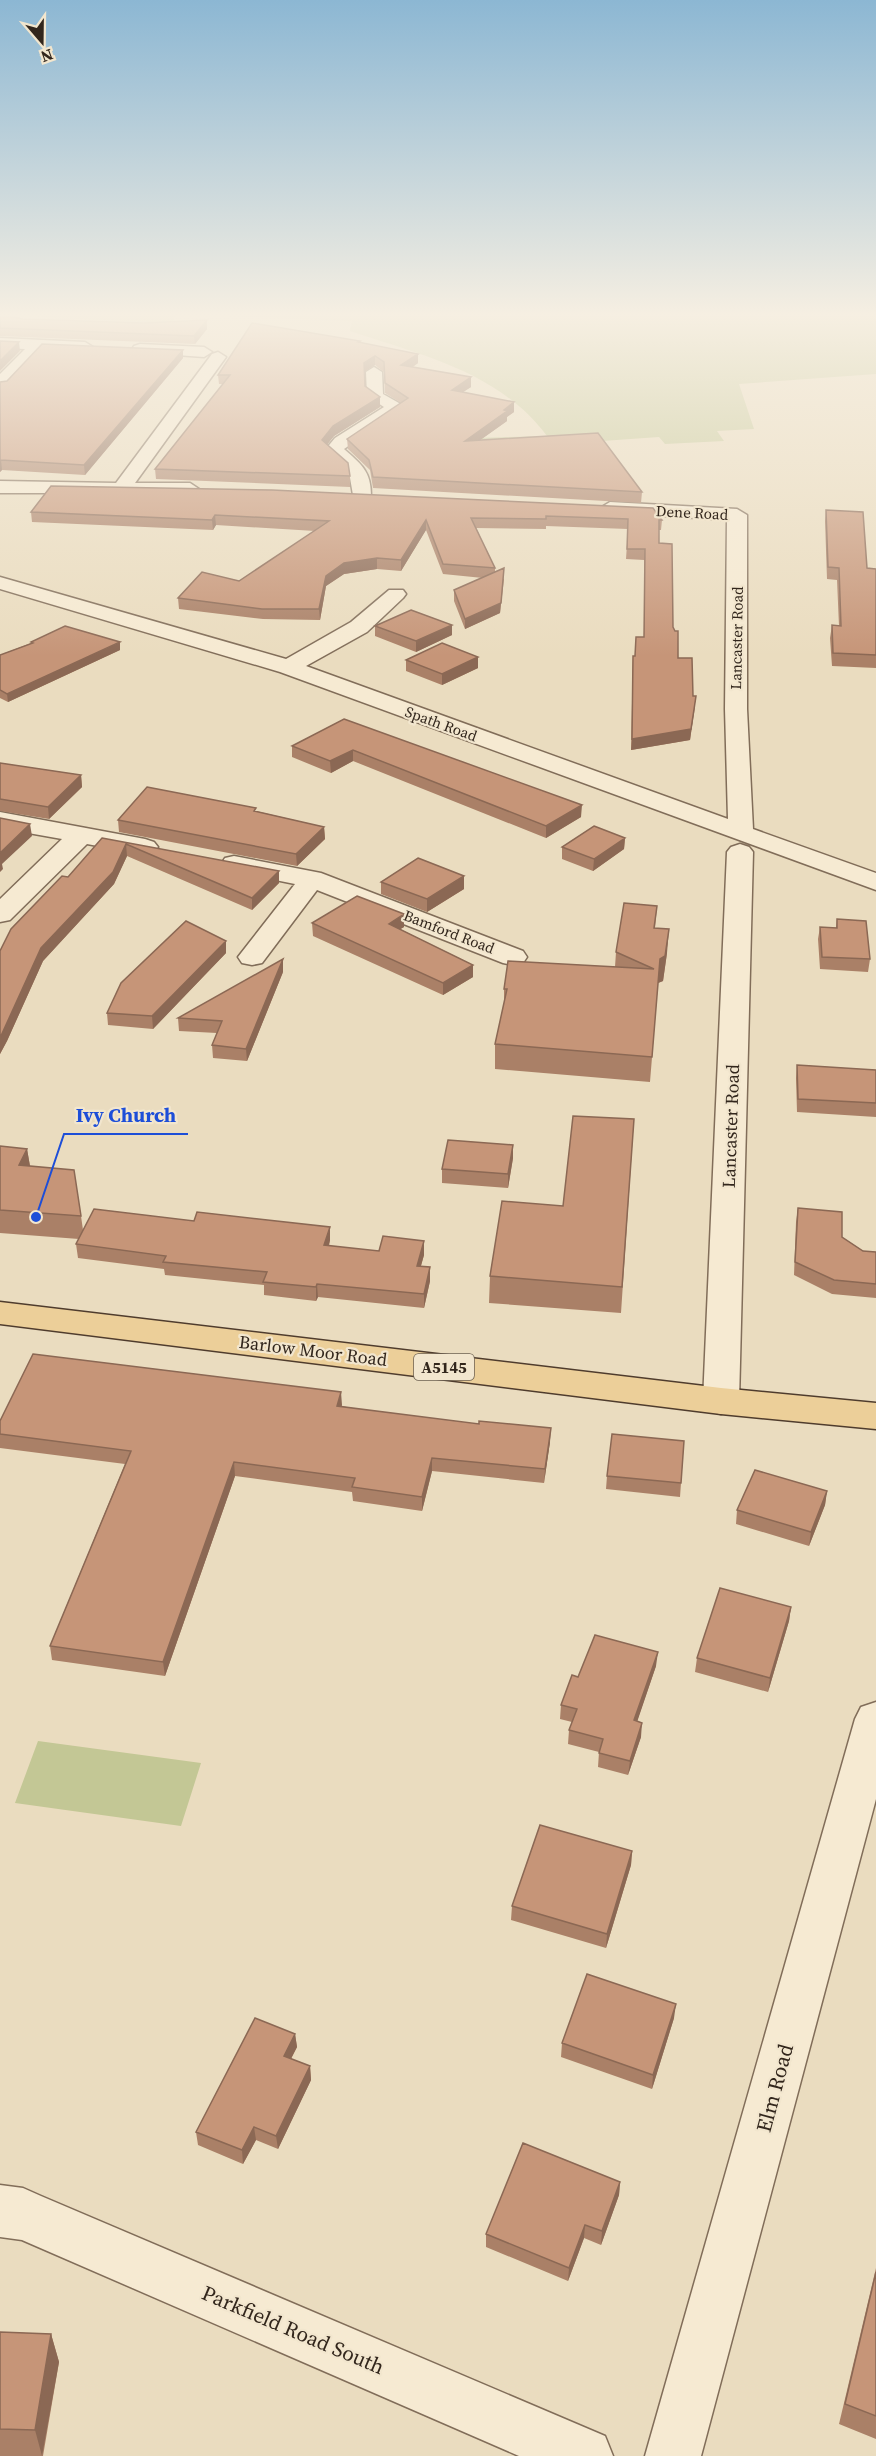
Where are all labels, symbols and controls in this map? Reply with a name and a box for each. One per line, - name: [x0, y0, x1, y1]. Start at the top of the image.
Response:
- north arrow: [12, 12, 72, 72]
- text: N: [38, 44, 56, 69]
- street label: Dene Road: [655, 500, 729, 525]
- street label: Lancaster Road: [725, 586, 748, 690]
- street label: Spath Road: [402, 701, 481, 746]
- street label: Bamford Road: [401, 905, 498, 959]
- street label: Lancaster Road: [716, 1064, 745, 1188]
- callout: Ivy Church: [64, 1096, 188, 1134]
- text: Ivy Church: [76, 1101, 176, 1129]
- street label: Barlow Moor Road: [237, 1329, 389, 1372]
- road number: A5145: [414, 1354, 474, 1380]
- street label: Elm Road: [749, 2040, 800, 2135]
- street label: Parkfield Road South: [197, 2278, 389, 2381]

